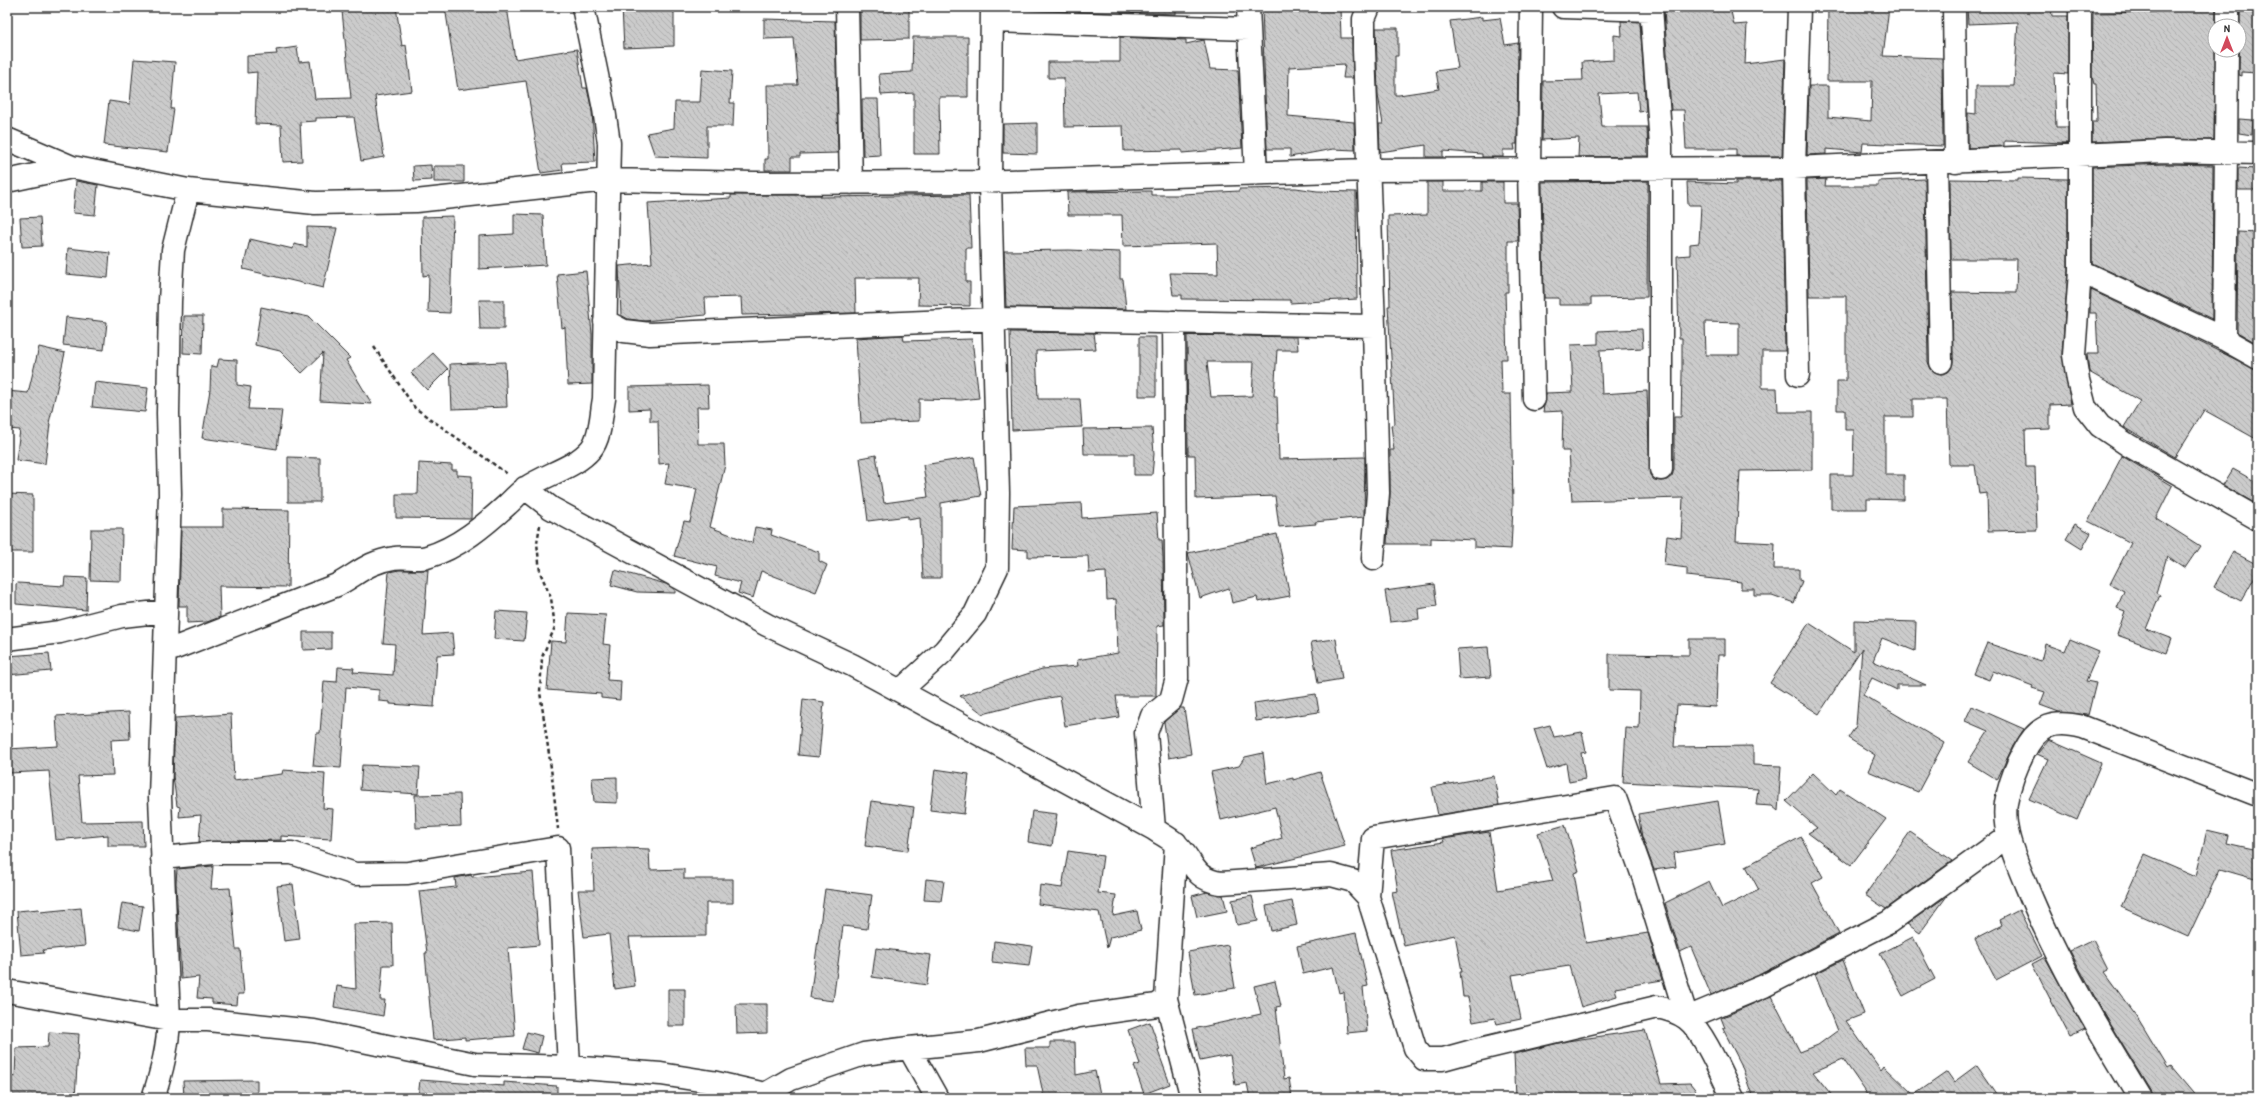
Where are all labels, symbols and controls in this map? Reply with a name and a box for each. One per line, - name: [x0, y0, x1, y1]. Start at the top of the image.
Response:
- north arrow: [2207, 18, 2247, 58]
- text: N: [2224, 21, 2230, 35]

